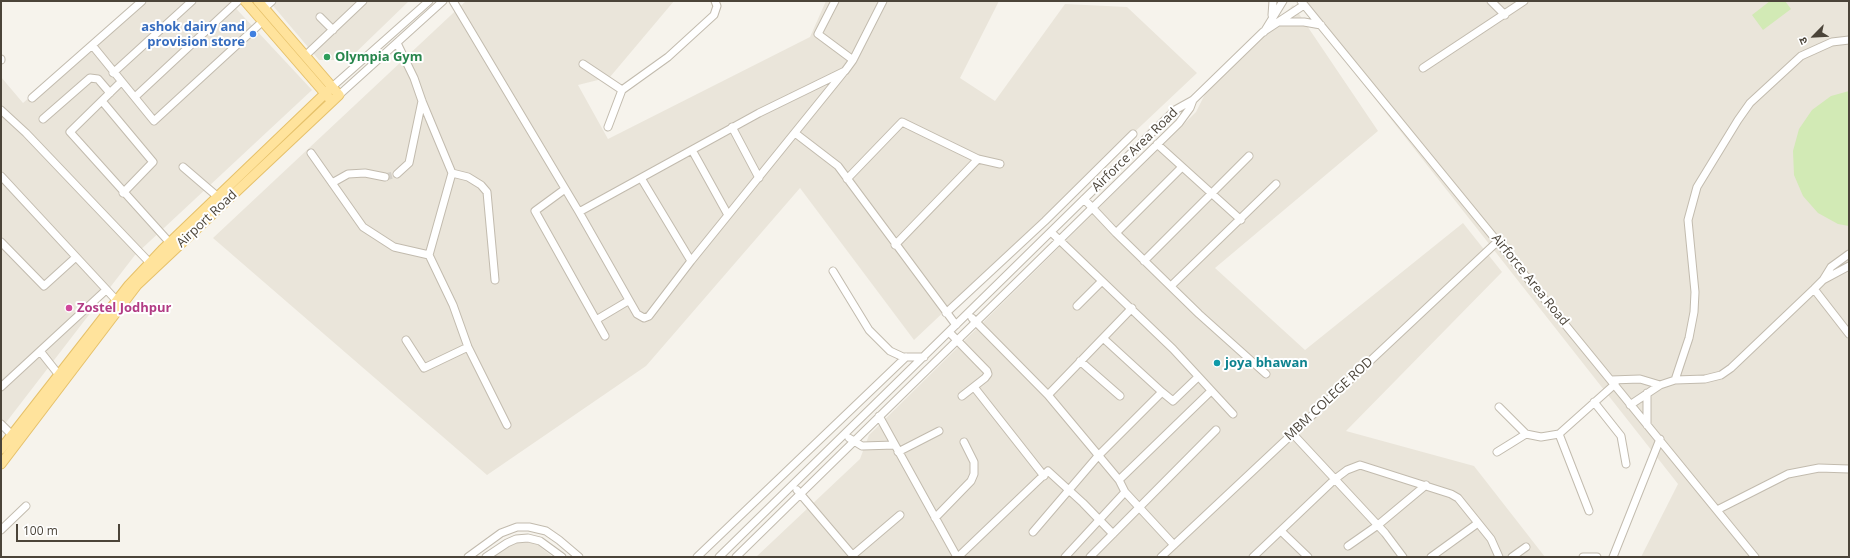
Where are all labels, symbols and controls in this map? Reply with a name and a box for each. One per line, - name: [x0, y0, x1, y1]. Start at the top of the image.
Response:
- north arrow: [1794, 16, 1834, 56]
- place label: ashok dairy and provision store: [141, 19, 245, 50]
- marker: ashok dairy and provision store: [248, 29, 258, 39]
- text: उ: [1794, 35, 1811, 47]
- place label: Olympia Gym: [335, 49, 422, 65]
- marker: Olympia Gym: [322, 52, 332, 62]
- street label: Airforce Area Road: [1089, 105, 1181, 195]
- street label: Airport Road: [174, 187, 240, 251]
- street label: Airforce Area Road: [1488, 231, 1572, 329]
- place label: Zostel Jodhpur: [77, 300, 172, 316]
- marker: Zostel Jodhpur: [64, 303, 74, 313]
- street label: MBM COLEGE ROD: [1282, 354, 1376, 444]
- place label: joya bhawan: [1225, 355, 1308, 371]
- marker: joya bhawan: [1212, 358, 1222, 368]
- scale bar: [18, 516, 122, 542]
- text: 100 m: [23, 522, 58, 539]

